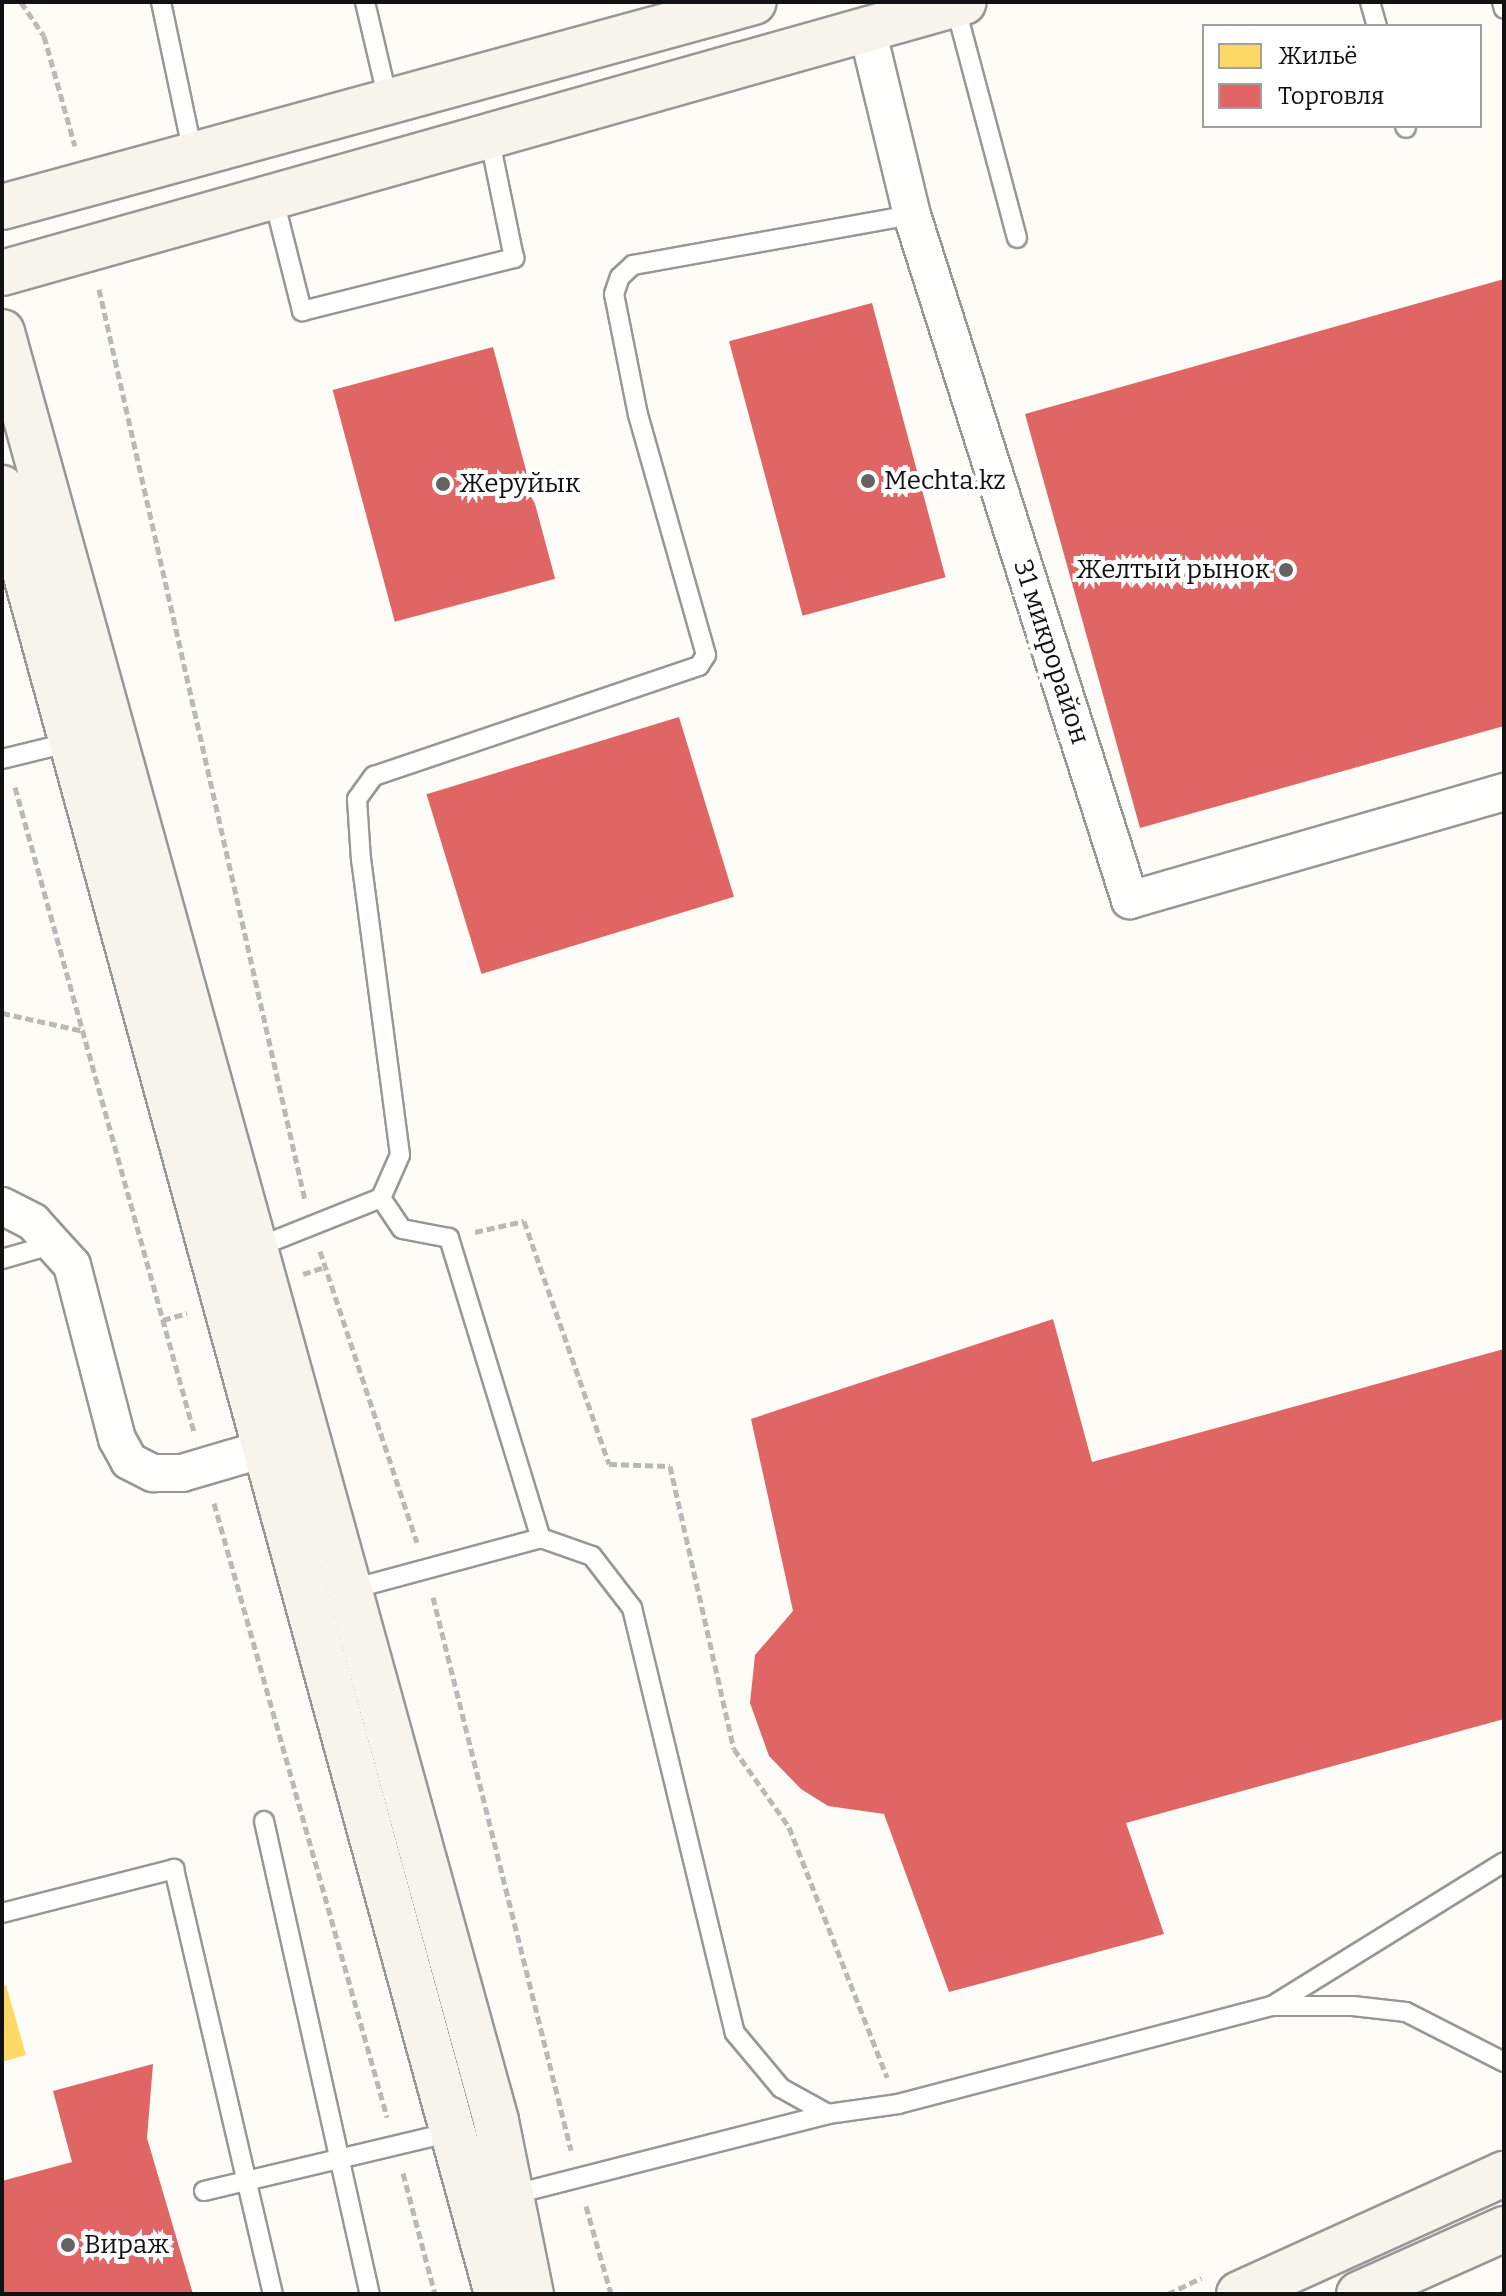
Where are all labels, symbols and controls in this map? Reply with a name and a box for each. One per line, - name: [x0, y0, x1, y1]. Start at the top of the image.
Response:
- legend: [1202, 24, 1482, 128]
- text: Жильё: [1278, 42, 1357, 70]
- text: Торговля: [1278, 82, 1384, 110]
- place label: Mechta.kz: [884, 465, 1006, 497]
- place label: Жеруйык: [459, 468, 580, 500]
- marker: Mechta.kz: [859, 472, 877, 490]
- marker: Жеруйык: [434, 475, 452, 493]
- place label: Желтый рынок: [1076, 554, 1270, 586]
- street label: 31 микрорайон: [1007, 556, 1095, 748]
- marker: Желтый рынок: [1277, 561, 1295, 579]
- place label: Вираж: [84, 2229, 169, 2261]
- marker: Вираж: [59, 2236, 77, 2254]

